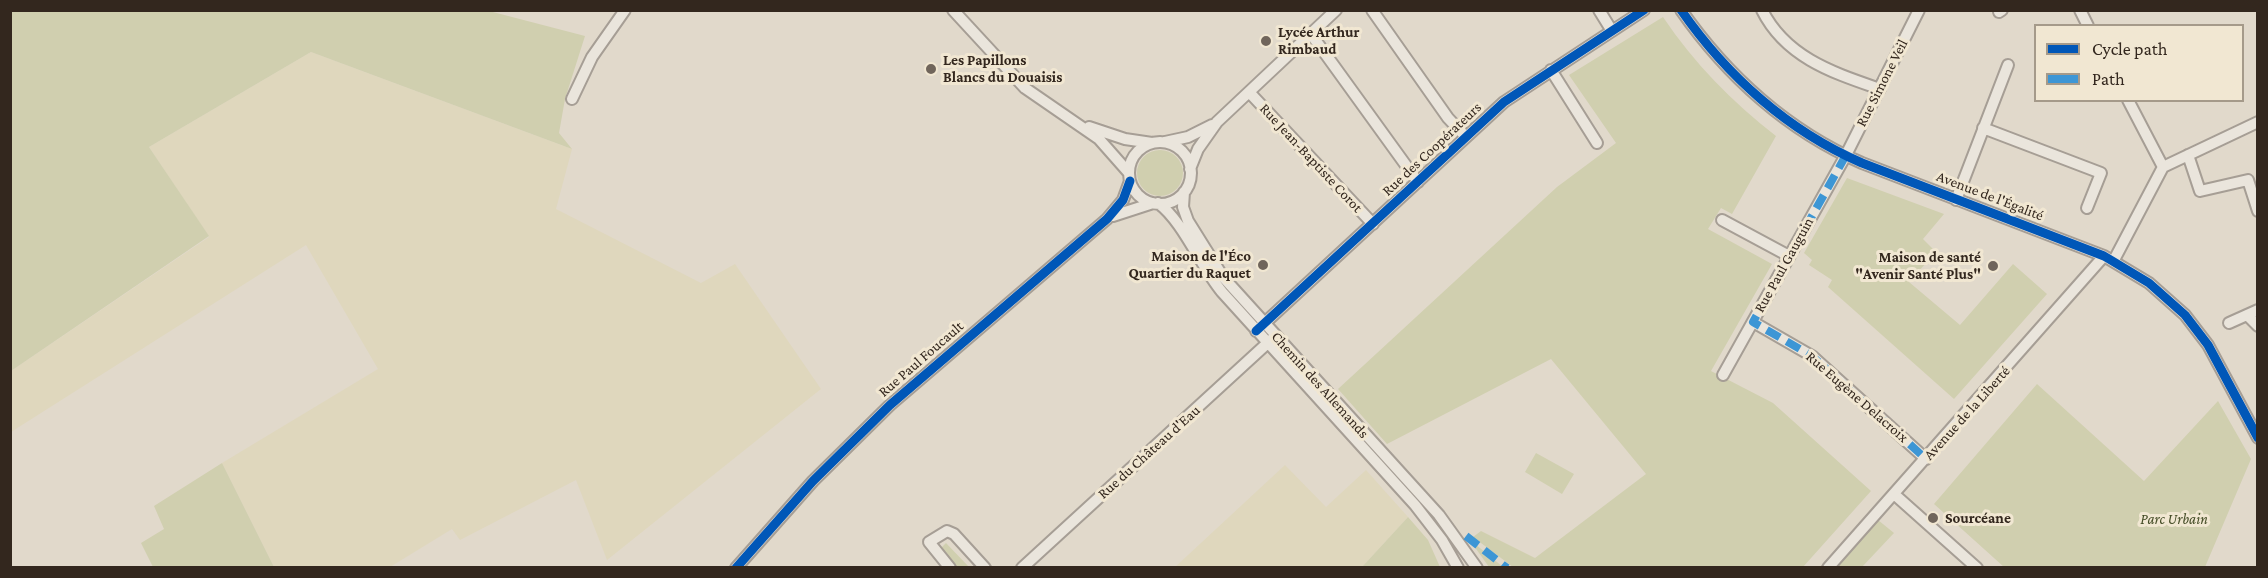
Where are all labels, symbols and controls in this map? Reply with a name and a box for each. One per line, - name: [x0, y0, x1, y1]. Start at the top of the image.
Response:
- place label: Lycée Arthur Rimbaud: [1278, 23, 1360, 58]
- legend: [2034, 24, 2244, 102]
- marker: Lycée Arthur Rimbaud: [1259, 34, 1273, 48]
- street label: Rue Simone Veil: [1852, 36, 1912, 130]
- text: Cycle path: [2092, 39, 2167, 59]
- place label: Les Papillons Blancs du Douaisis: [943, 51, 1062, 86]
- marker: Les Papillons Blancs du Douaisis: [924, 62, 938, 76]
- text: Path: [2092, 69, 2125, 89]
- street label: Rue des Coopérateurs: [1379, 98, 1485, 200]
- street label: Rue Jean-Baptiste Corot: [1256, 100, 1366, 216]
- street label: Avenue de l'Égalité: [1934, 167, 2046, 225]
- street label: Rue Paul Gauguin: [1750, 214, 1818, 316]
- place label: Maison de l'Éco Quartier du Raquet: [1128, 247, 1251, 282]
- place label: Maison de santé "Avenir Santé Plus": [1855, 248, 1981, 283]
- marker: Maison de l'Éco Quartier du Raquet: [1256, 258, 1270, 272]
- marker: Maison de santé "Avenir Santé Plus": [1986, 259, 2000, 273]
- street label: Rue Paul Foucault: [875, 317, 967, 401]
- street label: Chemin des Allemands: [1267, 328, 1373, 442]
- street label: Rue Eugène Delacroix: [1802, 348, 1912, 446]
- street label: Avenue de la Liberté: [1920, 362, 2014, 464]
- street label: Rue du Château d'Eau: [1094, 401, 1204, 503]
- place label: Sourcéane: [1945, 509, 2011, 527]
- park label: Parc Urbain: [2140, 510, 2208, 528]
- marker: Sourcéane: [1926, 511, 1940, 525]

